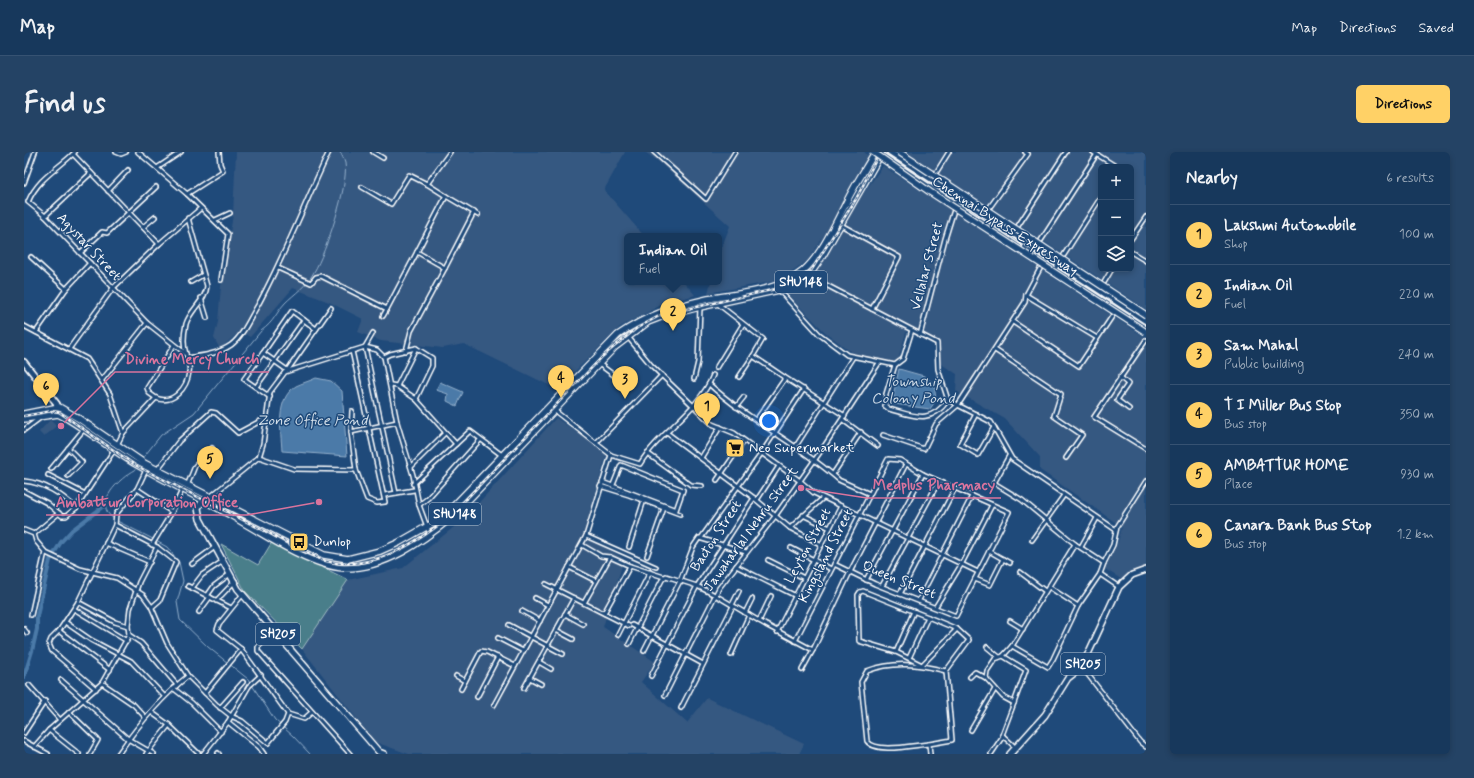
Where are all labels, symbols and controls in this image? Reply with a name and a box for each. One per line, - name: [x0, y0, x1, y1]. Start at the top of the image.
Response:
- text: Map: [20, 15, 55, 40]
- text: Map: [1291, 19, 1317, 37]
- text: Directions: [1339, 19, 1397, 37]
- text: Saved: [1419, 19, 1454, 37]
- button: Directions: [1356, 85, 1450, 123]
- text: Find us: [24, 86, 105, 123]
- map controls: [1098, 164, 1134, 272]
- button: +: [1098, 164, 1134, 200]
- text: Nearby: [1186, 167, 1238, 189]
- text: 6 results: [1386, 170, 1434, 187]
- street label: Chennai Bypass Expressway: [929, 172, 1081, 280]
- button: −: [1098, 200, 1134, 236]
- street label: Agystar Street: [53, 209, 125, 285]
- text: Lakshmi Automobile: [1224, 216, 1356, 236]
- street label: Vellalar Street: [907, 220, 947, 312]
- text: 1: [1196, 226, 1202, 243]
- text: 100 m: [1399, 226, 1434, 243]
- popup: [624, 233, 722, 285]
- button: layers: [1098, 236, 1134, 272]
- text: Shop: [1224, 236, 1248, 253]
- text: Indian Oil: [639, 241, 707, 261]
- text: Fuel: [639, 261, 661, 278]
- road number: SHU148: [775, 271, 827, 293]
- text: Indian Oil: [1224, 276, 1293, 296]
- text: 2: [1196, 286, 1202, 303]
- text: 220 m: [1399, 286, 1434, 303]
- text: Fuel: [1224, 296, 1246, 313]
- pin: 2: [660, 298, 686, 331]
- text: Sam Mahal: [1224, 336, 1298, 356]
- callout: Divine Mercy Church: [115, 345, 269, 372]
- text: 3: [1196, 346, 1202, 363]
- text: 240 m: [1398, 346, 1434, 363]
- text: Divine Mercy Church: [125, 350, 260, 370]
- text: Public building: [1224, 356, 1304, 373]
- pin: 4: [548, 365, 574, 398]
- pin: 3: [612, 366, 638, 399]
- water label: Township Colony Pond: [871, 372, 957, 409]
- pin: 6: [33, 373, 59, 406]
- pin: 1: [694, 393, 720, 426]
- text: T I Miller Bus Stop: [1224, 396, 1341, 416]
- text: 4: [1195, 406, 1203, 423]
- text: 350 m: [1400, 406, 1434, 423]
- water label: Zone Office Pond: [257, 411, 370, 431]
- your location: [759, 411, 779, 431]
- text: Bus stop: [1224, 416, 1267, 433]
- supermarket icon: Neo Supermarket: [724, 437, 746, 459]
- place label: Neo Supermarket: [749, 439, 855, 457]
- pin: 5: [197, 446, 223, 479]
- text: AMBATTUR HOME: [1224, 456, 1349, 476]
- street label: Jawaharlal Nehru Street: [700, 462, 803, 595]
- text: 5: [1195, 466, 1203, 483]
- text: 930 m: [1400, 466, 1434, 483]
- callout: Medplus Pharmacy: [867, 471, 1001, 498]
- text: Medplus Pharmacy: [873, 476, 995, 496]
- text: Place: [1224, 476, 1253, 493]
- callout: Ambattur Corporation Office: [46, 488, 247, 515]
- text: Ambattur Corporation Office: [56, 492, 239, 513]
- street label: Bacton Street: [686, 497, 746, 575]
- road number: SHU148: [429, 503, 481, 525]
- street label: Leyton Street: [781, 505, 835, 587]
- street label: Kingsland Street: [795, 506, 858, 607]
- text: Canara Bank Bus Stop: [1224, 516, 1372, 536]
- text: 6: [1196, 526, 1202, 543]
- text: 1.2 km: [1397, 526, 1434, 543]
- bus stop icon: Dunlop: [288, 531, 310, 553]
- place label: Dunlop: [313, 533, 351, 551]
- text: Bus stop: [1224, 536, 1267, 553]
- street label: Queen Street: [859, 557, 939, 603]
- road number: SH205: [256, 623, 300, 645]
- road number: SH205: [1061, 653, 1105, 675]

